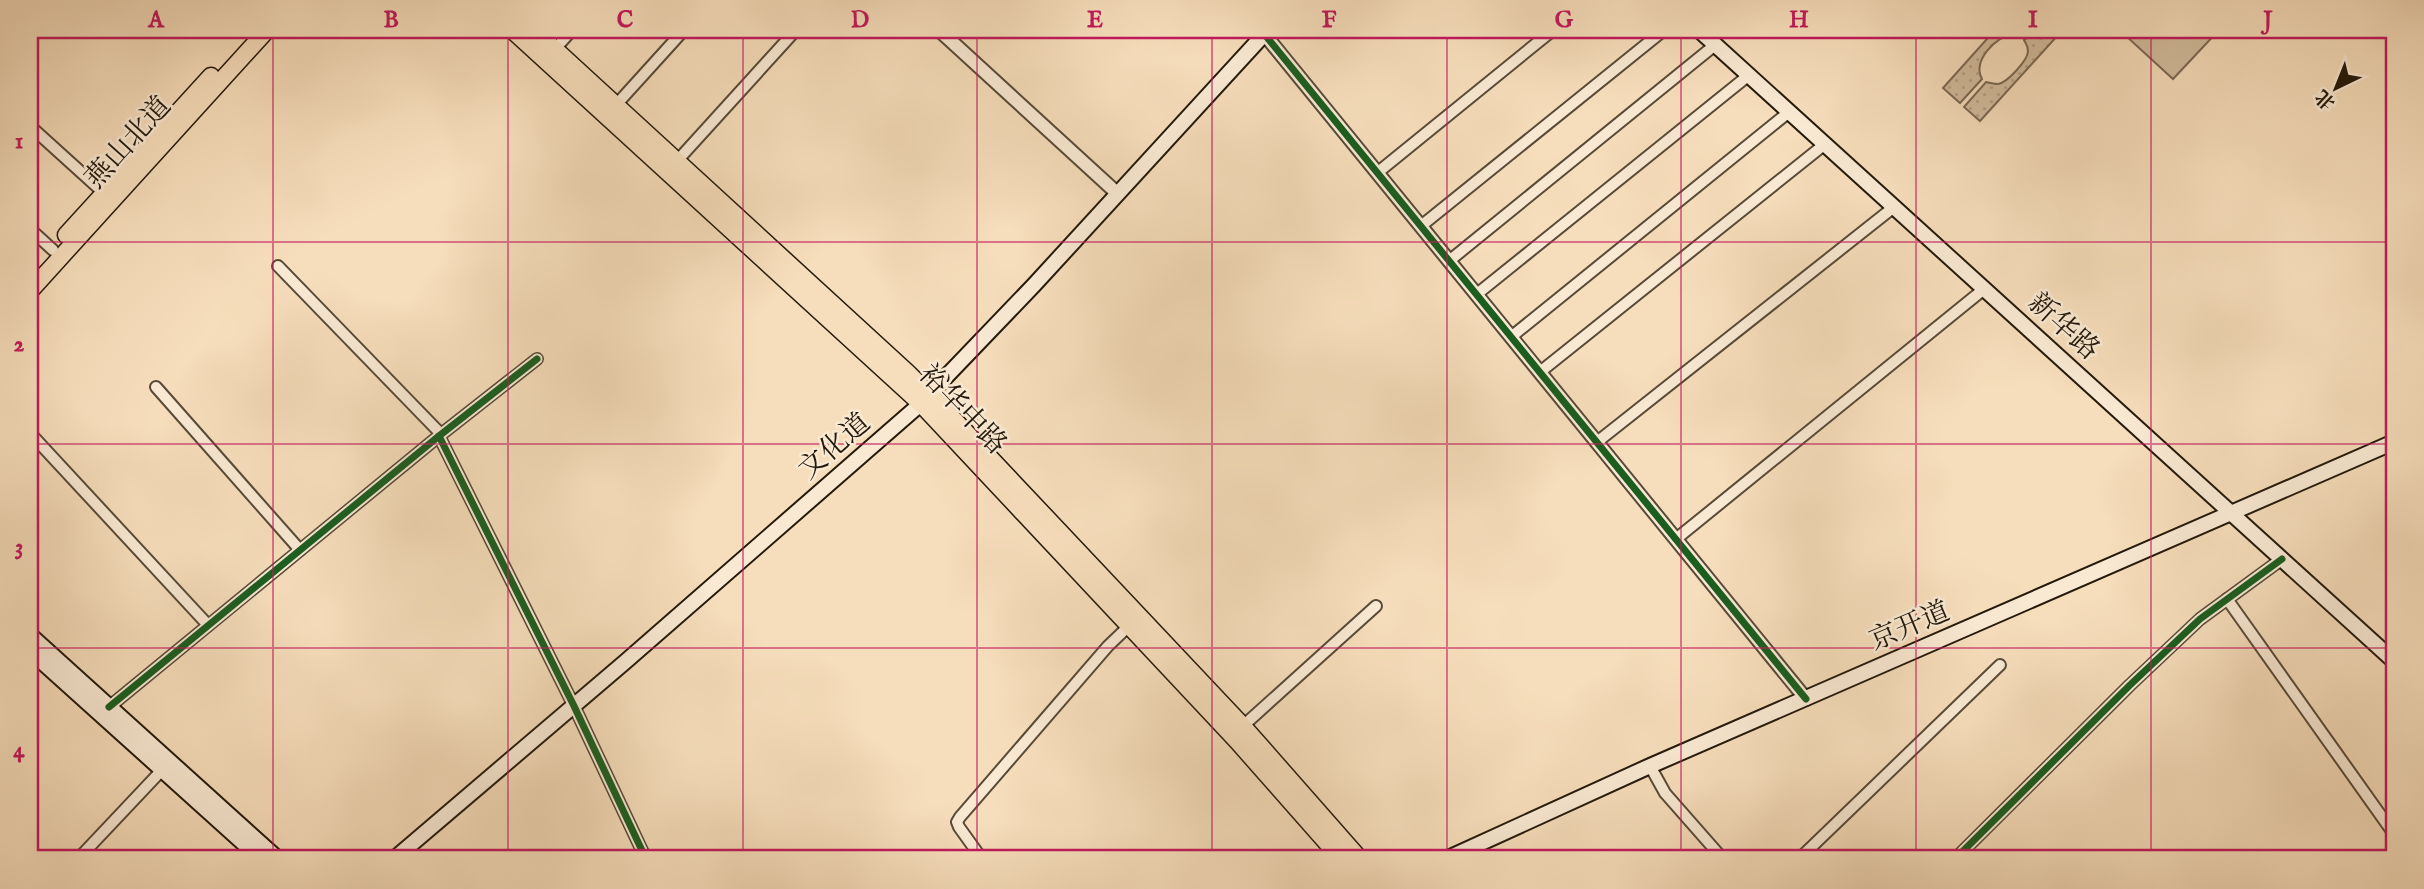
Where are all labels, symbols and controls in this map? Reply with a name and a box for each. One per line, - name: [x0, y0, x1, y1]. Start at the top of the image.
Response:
- text: A: [147, 6, 165, 35]
- text: B: [383, 6, 399, 35]
- text: C: [617, 6, 634, 35]
- text: D: [851, 6, 869, 35]
- text: E: [1087, 6, 1103, 35]
- text: F: [1322, 6, 1337, 35]
- text: G: [1555, 6, 1574, 35]
- text: H: [1789, 6, 1809, 35]
- text: I: [2028, 6, 2038, 35]
- text: J: [2260, 6, 2273, 35]
- north arrow: [2302, 52, 2372, 122]
- text: 北: [2311, 84, 2341, 114]
- street label: 燕山北道: [79, 90, 179, 196]
- text: 1: [15, 127, 23, 156]
- street label: 新华路: [2020, 286, 2106, 368]
- text: 2: [14, 330, 25, 359]
- street label: 裕华中路: [911, 358, 1013, 462]
- street label: 文化道: [792, 406, 878, 488]
- text: 3: [15, 533, 23, 562]
- street label: 京开道: [1864, 594, 1956, 660]
- text: 4: [13, 736, 25, 765]

